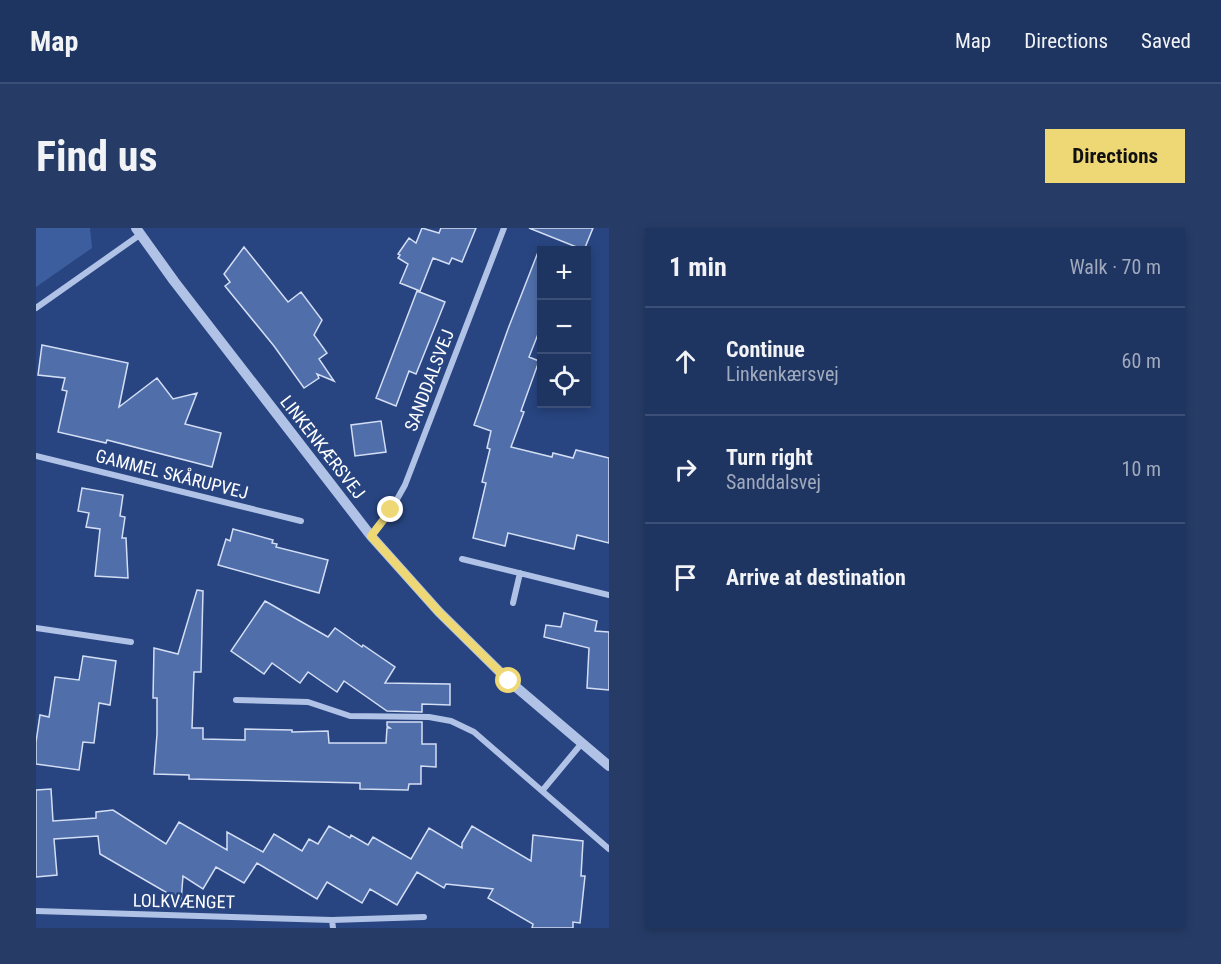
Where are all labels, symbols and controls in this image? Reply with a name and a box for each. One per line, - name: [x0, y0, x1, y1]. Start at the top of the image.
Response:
- text: Map: [30, 25, 78, 58]
- text: Map: [955, 29, 991, 53]
- text: Directions: [1024, 29, 1108, 53]
- text: Saved: [1141, 29, 1191, 53]
- button: Directions: [1045, 129, 1185, 183]
- text: Find us: [36, 132, 157, 181]
- map controls: [537, 246, 591, 408]
- button: +: [537, 246, 591, 300]
- text: 1 min: [669, 252, 727, 282]
- text: Walk · 70 m: [1069, 255, 1161, 279]
- button: −: [537, 300, 591, 354]
- street label: SANDDALSVEJ: [400, 326, 458, 434]
- text: Continue: [726, 337, 805, 362]
- icon: ahead: [669, 345, 702, 378]
- text: 60 m: [1122, 349, 1161, 373]
- button: locate: [537, 354, 591, 408]
- text: Linkenkærsvej: [726, 362, 839, 386]
- street label: LINKENKÆRSVEJ: [276, 391, 370, 503]
- street label: GAMMEL SKÅRUPVEJ: [93, 444, 251, 503]
- text: Turn right: [726, 445, 813, 470]
- icon: right: [669, 453, 702, 486]
- text: 10 m: [1122, 457, 1161, 481]
- text: Sanddalsvej: [726, 470, 821, 494]
- route end: [377, 496, 403, 522]
- icon: arrive: [669, 561, 702, 594]
- text: Arrive at destination: [726, 565, 906, 590]
- route start: [495, 667, 521, 693]
- street label: LOLKVÆNGET: [133, 890, 235, 912]

